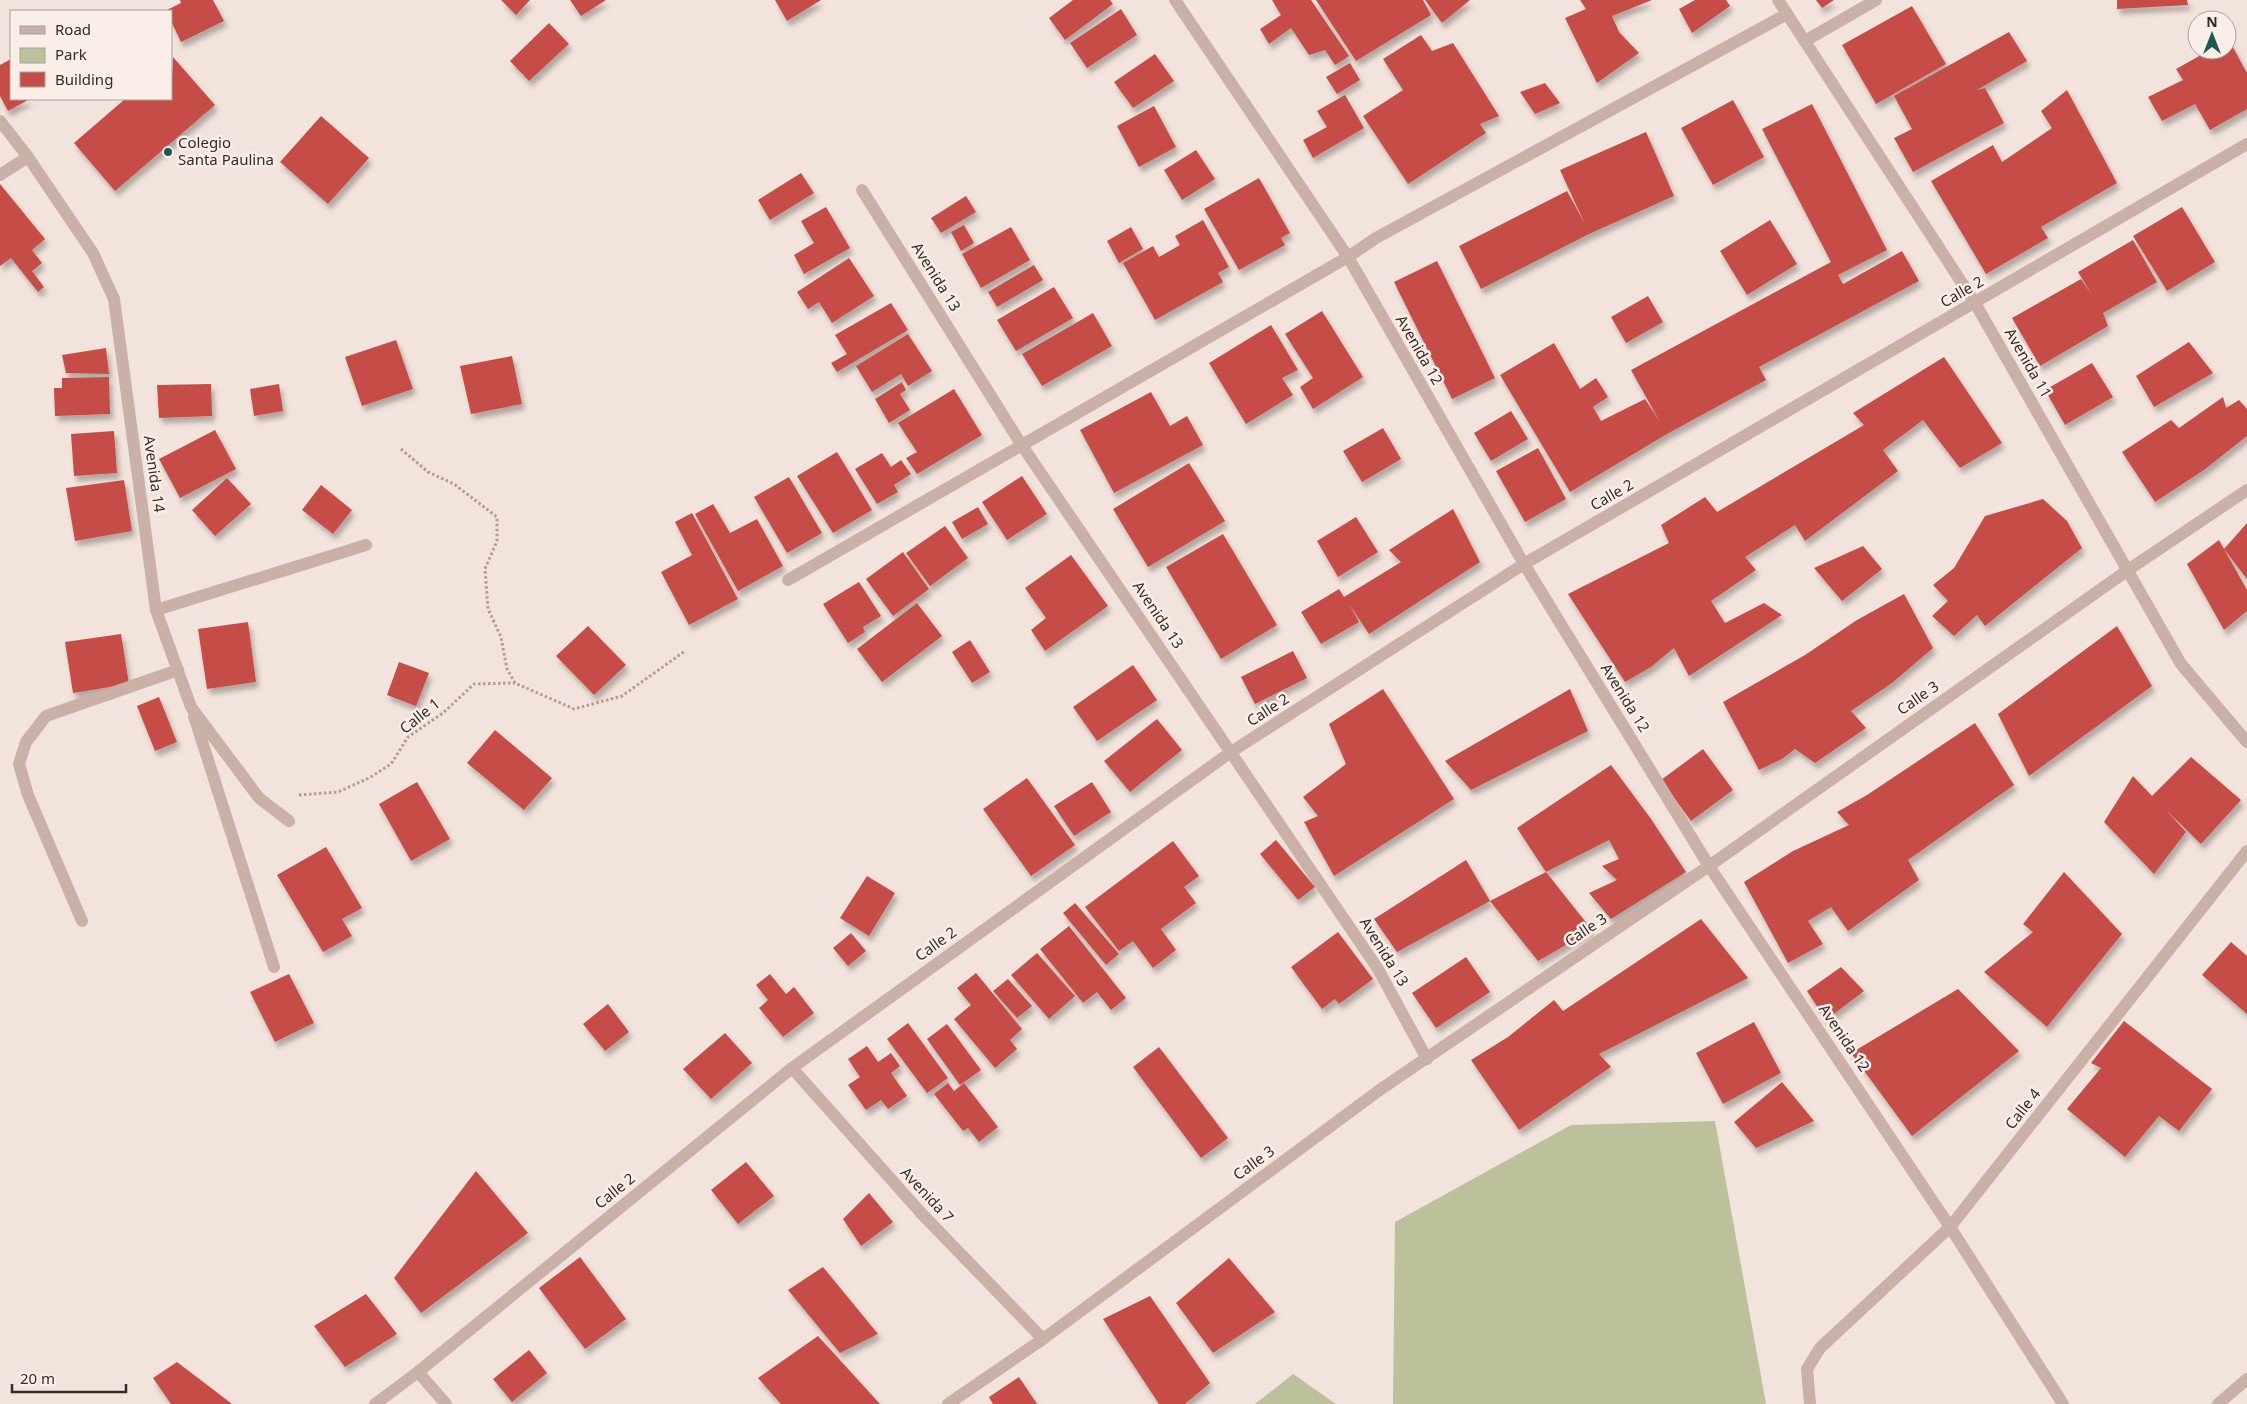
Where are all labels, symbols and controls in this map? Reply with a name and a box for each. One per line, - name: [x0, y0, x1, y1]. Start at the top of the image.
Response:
- legend: [10, 10, 172, 100]
- north arrow: [2187, 10, 2237, 60]
- text: N: [2206, 12, 2218, 31]
- text: Road: [55, 19, 91, 39]
- text: Park: [55, 44, 87, 64]
- text: Building: [55, 69, 113, 89]
- place label: Colegio Santa Paulina: [178, 132, 274, 169]
- marker: Colegio Santa Paulina: [162, 146, 174, 158]
- street label: Avenida 13: [908, 238, 966, 315]
- street label: Calle 2: [1936, 271, 1987, 311]
- street label: Avenida 12: [1392, 311, 1448, 388]
- street label: Avenida 11: [2001, 324, 2057, 401]
- street label: Avenida 14: [140, 434, 170, 514]
- street label: Calle 2: [1586, 474, 1637, 514]
- street label: Avenida 13: [1129, 577, 1189, 652]
- street label: Avenida 12: [1597, 659, 1655, 736]
- street label: Calle 3: [1893, 676, 1942, 719]
- street label: Calle 2: [1242, 688, 1292, 730]
- street label: Calle 1: [395, 693, 444, 738]
- street label: Calle 3: [1561, 908, 1610, 950]
- street label: Avenida 13: [1356, 913, 1414, 990]
- street label: Calle 2: [911, 921, 960, 965]
- street label: Avenida 12: [1815, 1000, 1875, 1075]
- street label: Calle 4: [2000, 1084, 2045, 1133]
- street label: Calle 3: [1229, 1140, 1278, 1184]
- street label: Avenida 7: [897, 1162, 959, 1226]
- street label: Calle 2: [590, 1168, 639, 1213]
- scale bar: [12, 1362, 126, 1394]
- text: 20 m: [20, 1368, 55, 1388]

